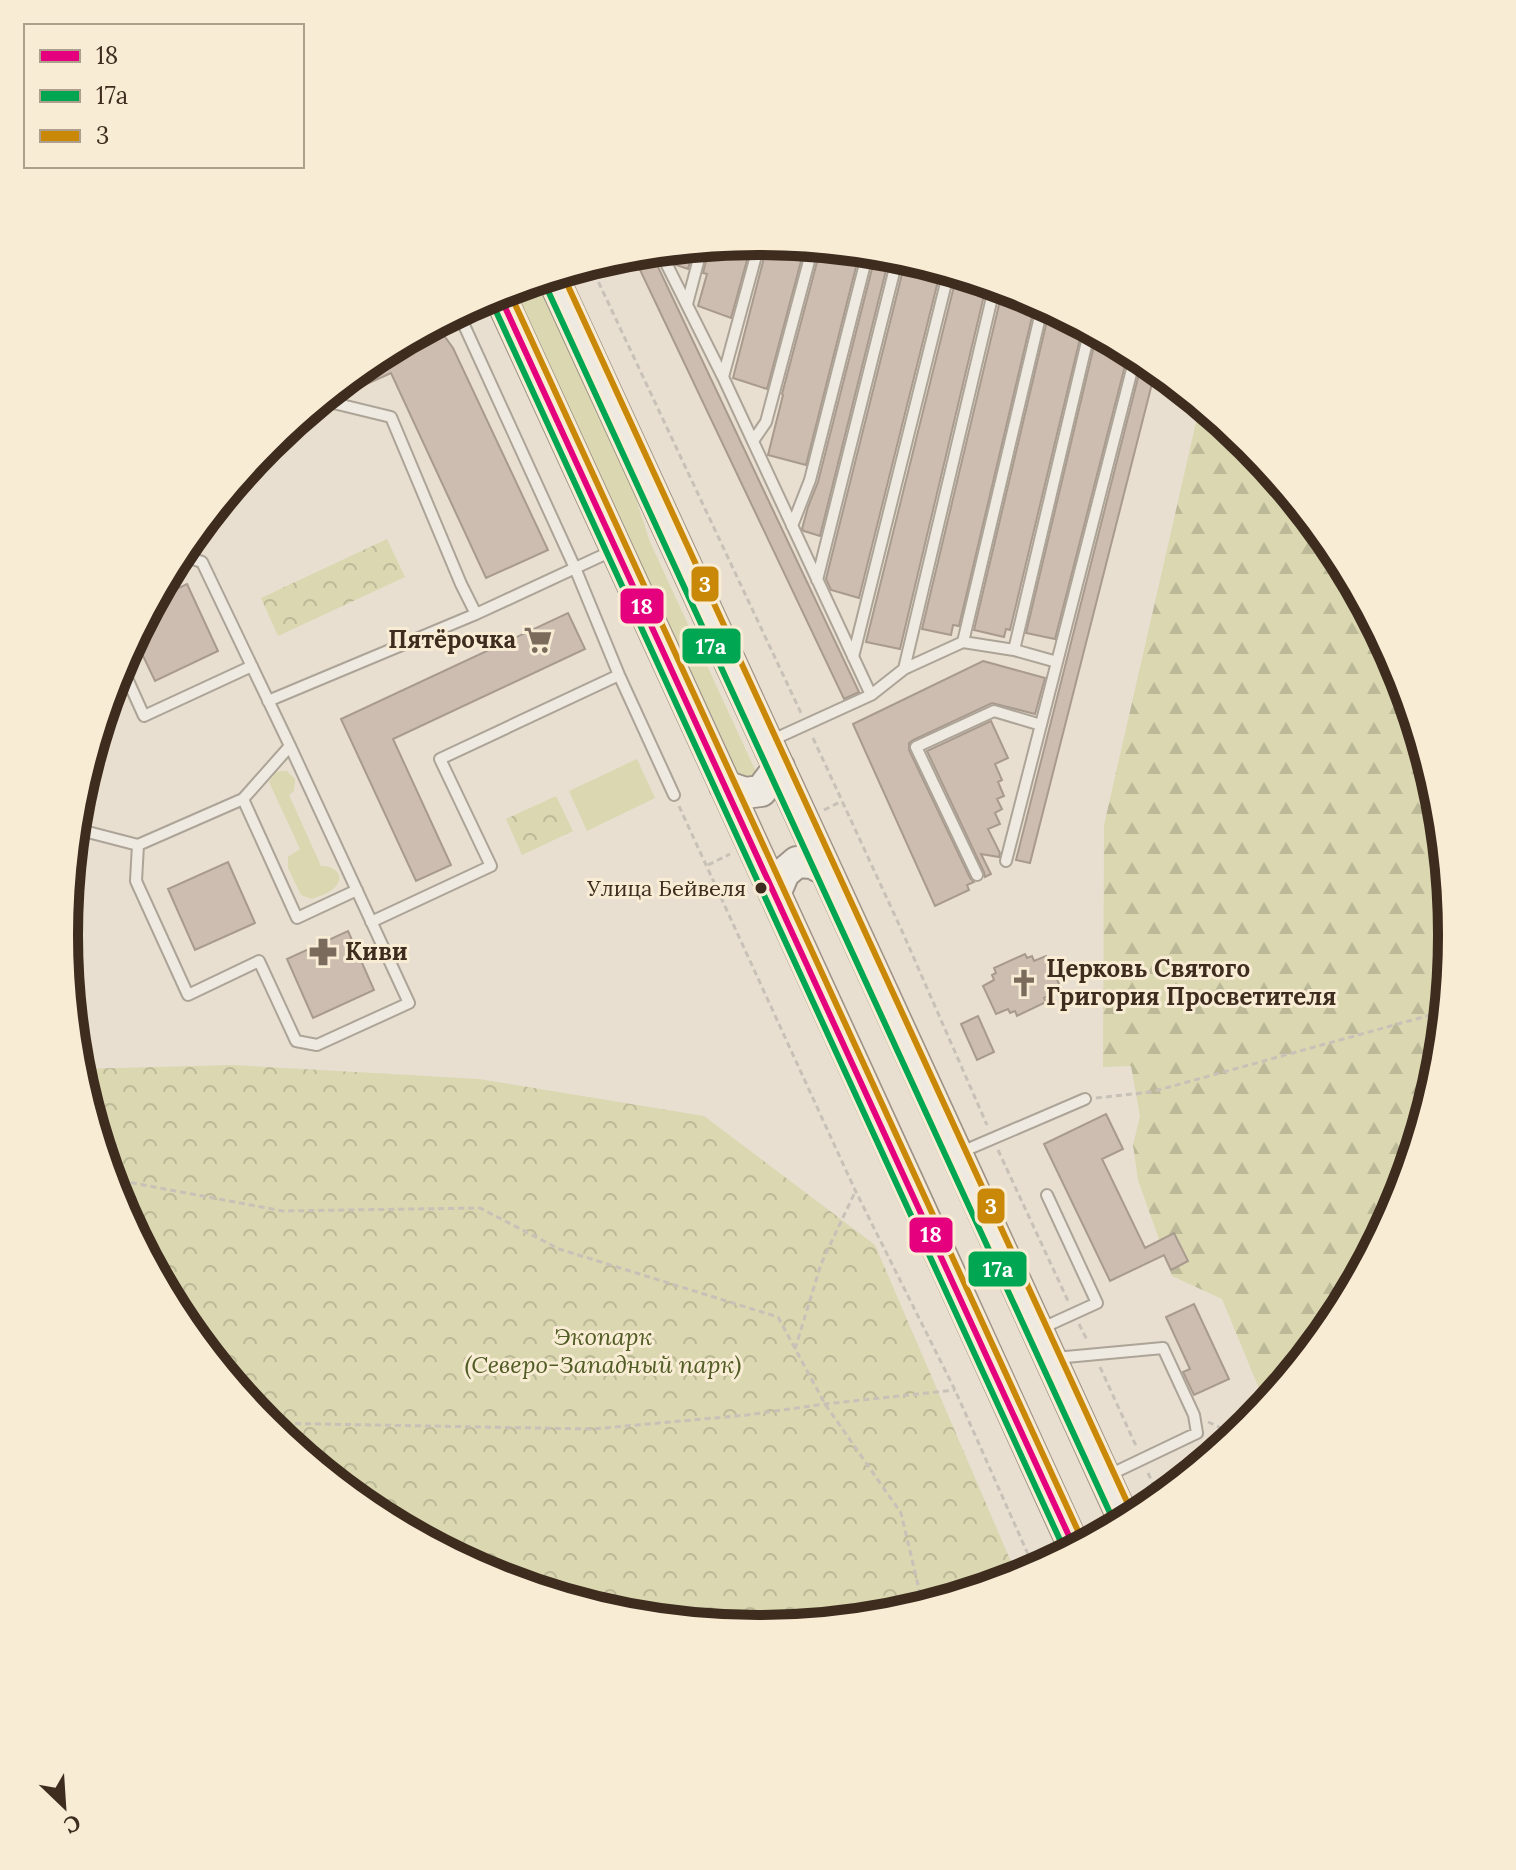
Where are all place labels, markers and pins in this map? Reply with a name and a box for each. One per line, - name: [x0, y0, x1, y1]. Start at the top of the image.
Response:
- place label: Пятёрочка: [388, 624, 516, 655]
- supermarket icon: Пятёрочка: [523, 625, 553, 655]
- place label: Улица Бейвеля: [586, 874, 746, 902]
- marker: Улица Бейвеля: [753, 880, 769, 896]
- place label: Киви: [345, 936, 408, 967]
- pharmacy icon: Киви: [308, 937, 338, 967]
- place label: Церковь Святого Григория Просветителя: [1046, 953, 1336, 1012]
- church icon: Церковь Святого Григория Просветителя: [1009, 968, 1039, 998]

